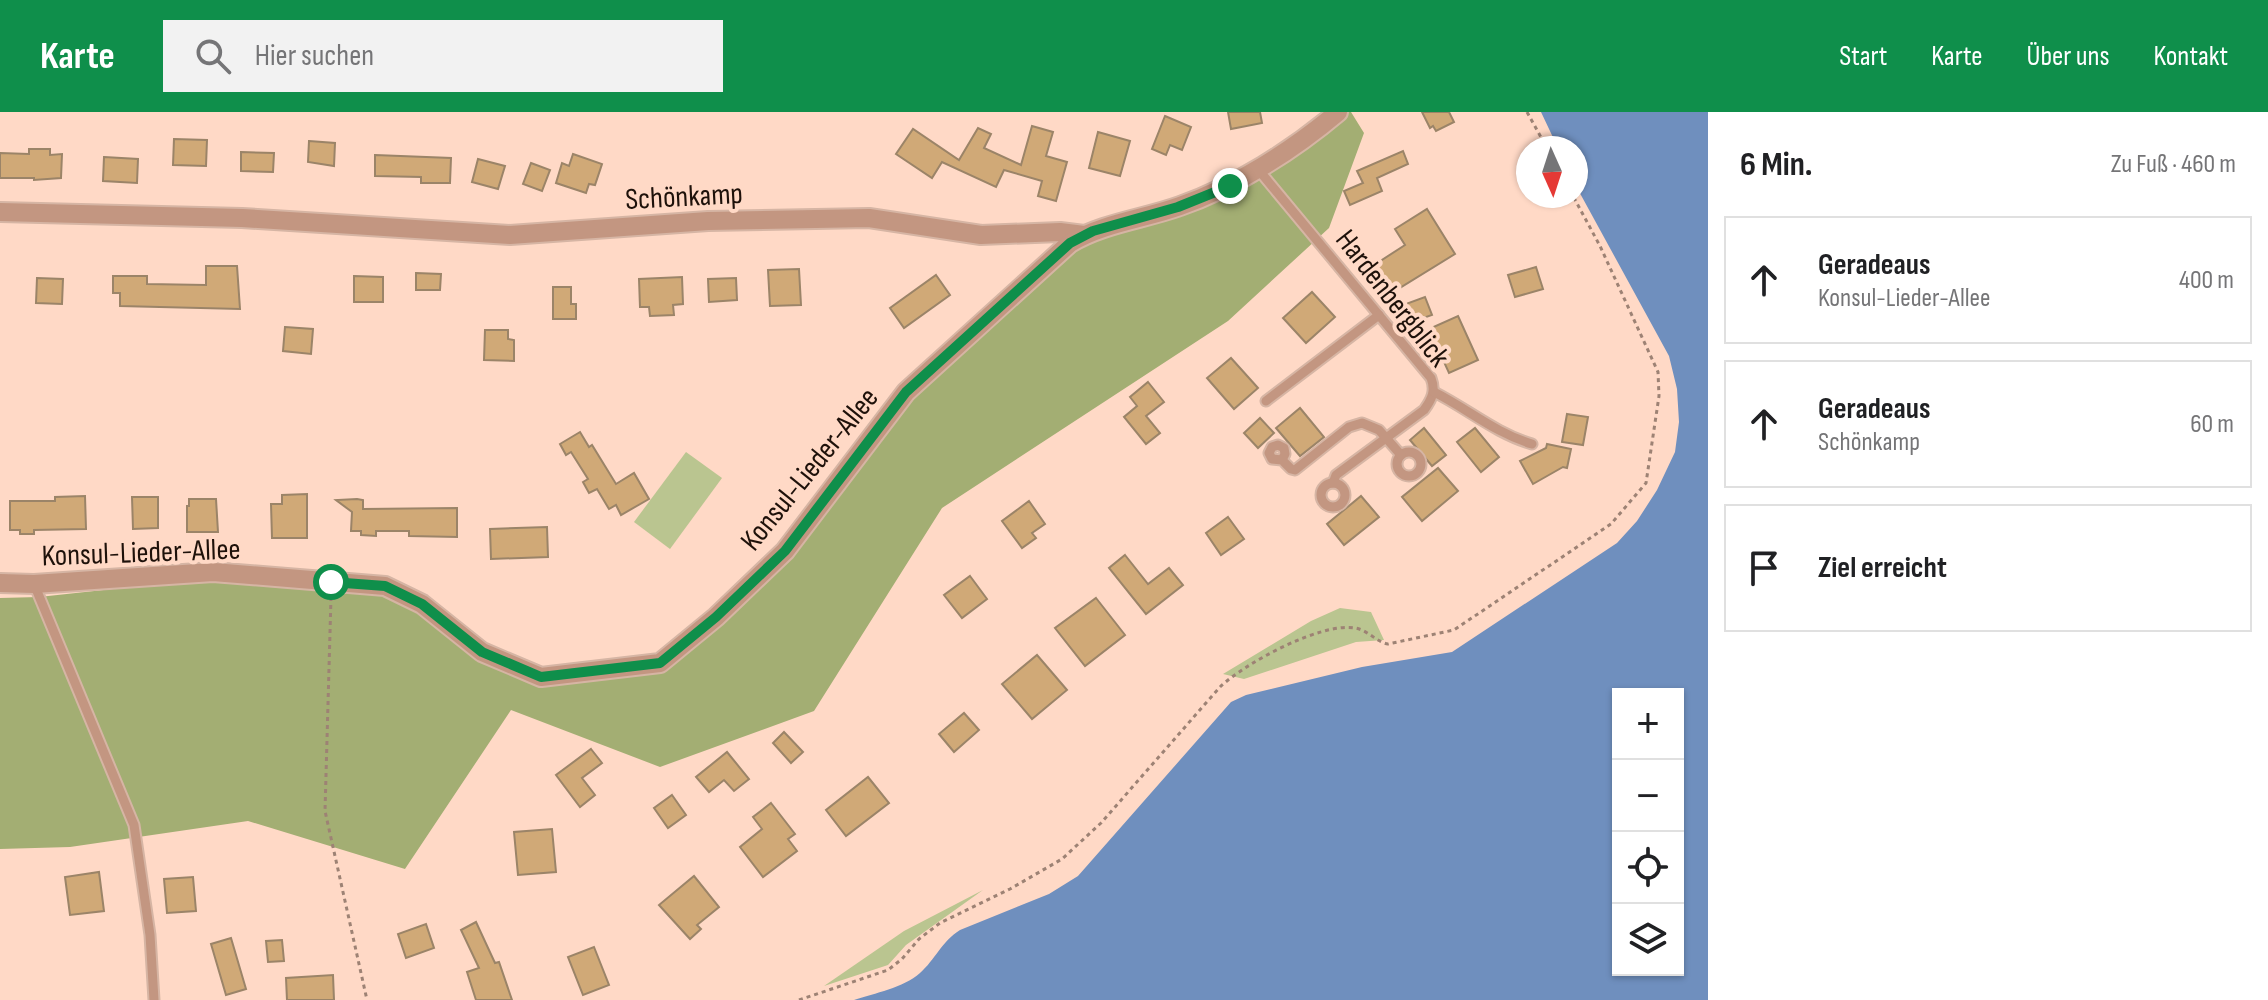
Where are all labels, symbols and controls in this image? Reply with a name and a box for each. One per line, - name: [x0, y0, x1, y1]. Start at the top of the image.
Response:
- search box: [163, 20, 723, 92]
- text: Karte: [40, 34, 115, 79]
- icon: search: [191, 34, 235, 78]
- text: Hier suchen: [255, 38, 374, 74]
- text: Start: [1839, 40, 1887, 73]
- text: Karte: [1931, 40, 1983, 73]
- text: Über uns: [2027, 40, 2110, 73]
- text: Kontakt: [2154, 40, 2228, 73]
- north arrow: [1516, 136, 1588, 208]
- text: 6 Min.: [1740, 144, 1813, 185]
- text: Zu Fuß · 460 m: [2111, 149, 2236, 180]
- route end: [1212, 168, 1248, 204]
- street label: Schönkamp: [624, 176, 744, 218]
- street label: Hardenbergblick: [1327, 223, 1457, 375]
- text: Geradeaus: [1818, 247, 1931, 283]
- icon: ahead: [1742, 258, 1786, 302]
- text: 400 m: [2179, 265, 2234, 296]
- text: Konsul-Lieder-Allee: [1818, 283, 1990, 314]
- street label: Konsul-Lieder-Allee: [733, 381, 886, 558]
- text: Geradeaus: [1818, 391, 1931, 427]
- icon: ahead: [1742, 402, 1786, 446]
- text: 60 m: [2190, 409, 2234, 440]
- text: Schönkamp: [1818, 427, 1920, 458]
- street label: Konsul-Lieder-Allee: [41, 532, 241, 574]
- icon: arrive: [1742, 546, 1786, 590]
- text: Ziel erreicht: [1818, 550, 1947, 586]
- route start: [313, 564, 349, 600]
- map controls: [1612, 688, 1684, 976]
- button: +: [1612, 688, 1684, 760]
- button: −: [1612, 760, 1684, 832]
- button: locate: [1612, 832, 1684, 904]
- button: layers: [1612, 904, 1684, 976]

